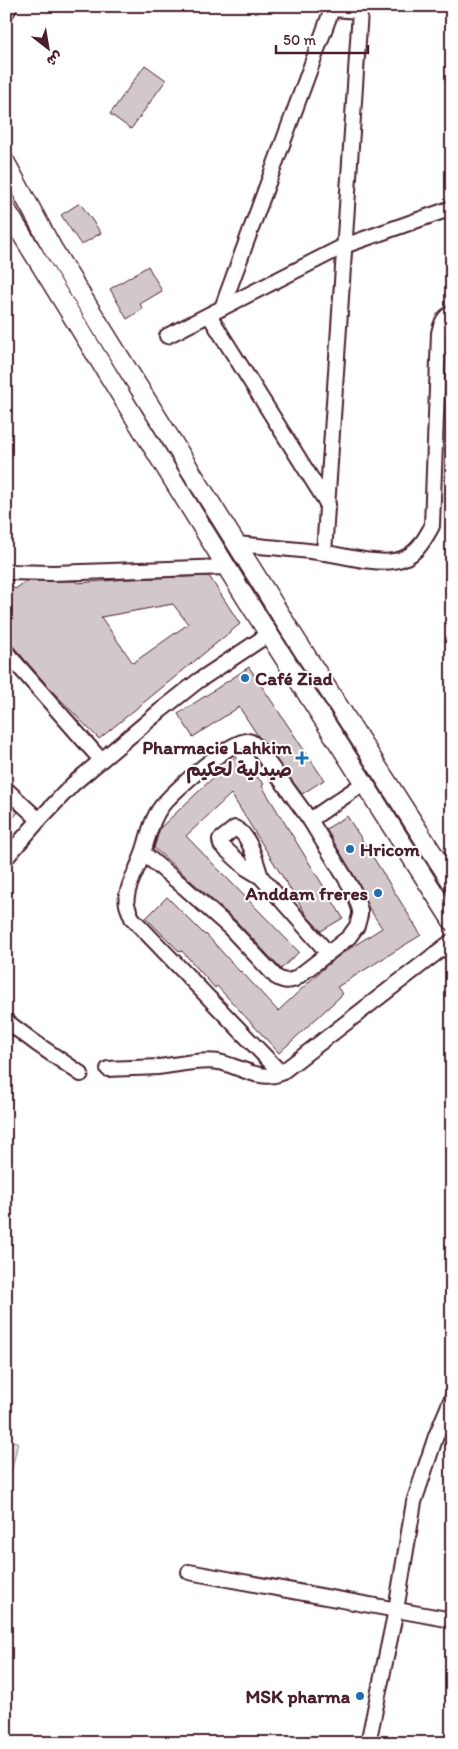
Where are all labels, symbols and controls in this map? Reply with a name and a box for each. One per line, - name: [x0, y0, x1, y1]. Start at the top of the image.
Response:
- north arrow: [22, 22, 72, 72]
- scale bar: [276, 22, 368, 54]
- text: 50 m: [283, 31, 316, 49]
- text: ش: [43, 47, 65, 70]
- place label: Café Ziad: [255, 667, 334, 690]
- marker: Café Ziad: [239, 672, 251, 684]
- place label: Pharmacie Lahkim صيدلية لحكيم: [142, 736, 292, 784]
- marker: Pharmacie Lahkim صيدلية لحكيم: [296, 752, 308, 764]
- place label: Hricom: [360, 838, 420, 861]
- marker: Hricom: [344, 843, 356, 855]
- place label: Anddam freres: [245, 882, 369, 905]
- marker: Anddam freres: [372, 887, 384, 899]
- place label: MSK pharma: [245, 1685, 351, 1708]
- marker: MSK pharma: [354, 1690, 366, 1702]

